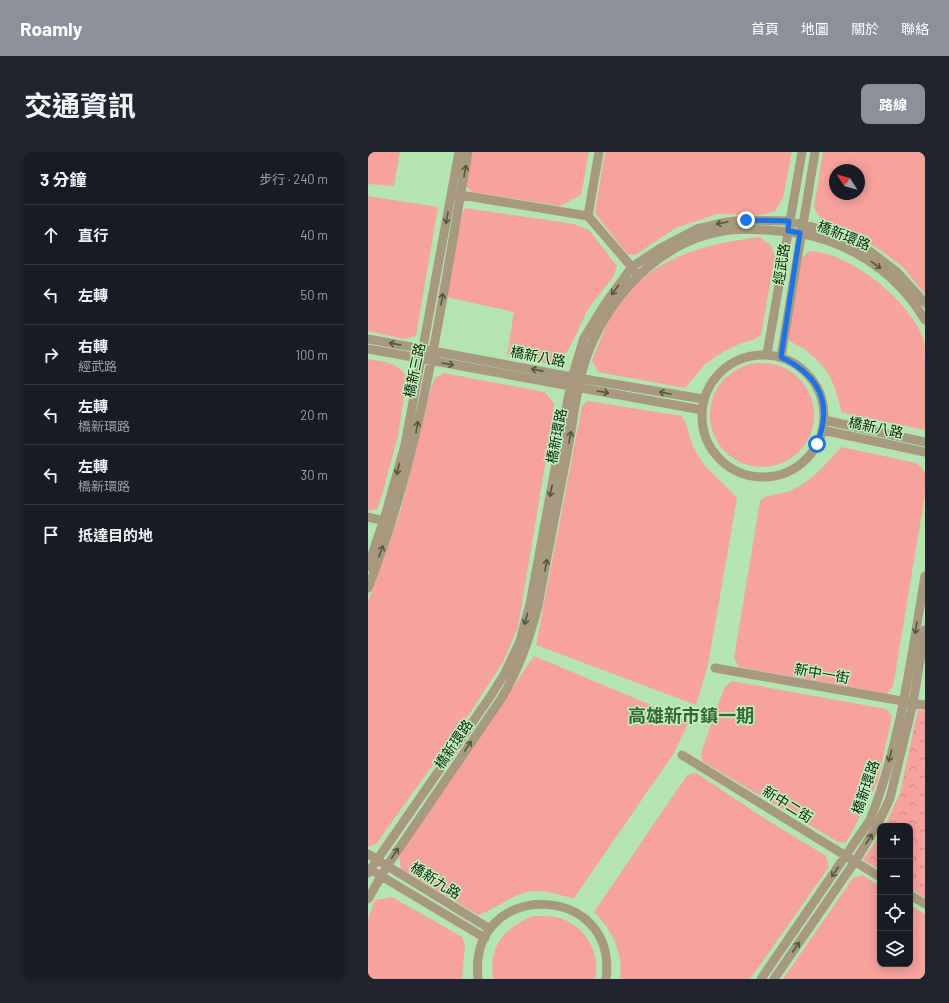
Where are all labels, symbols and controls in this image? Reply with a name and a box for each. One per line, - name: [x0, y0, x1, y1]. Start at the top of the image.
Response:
- text: Roamly: [20, 17, 82, 40]
- text: 首頁: [751, 20, 779, 37]
- text: 地圖: [801, 20, 829, 37]
- text: 關於: [851, 20, 879, 37]
- text: 聯絡: [901, 20, 929, 37]
- button: 路線: [861, 84, 925, 124]
- text: 交通資訊: [24, 88, 136, 122]
- north arrow: [829, 164, 865, 200]
- one-way arrow: [461, 165, 469, 178]
- text: 3 分鐘: [40, 169, 87, 189]
- text: 步行 · 240 m: [259, 171, 328, 187]
- one-way arrow: [443, 211, 451, 224]
- route end: [737, 211, 755, 229]
- street label: 橋新環路: [815, 217, 873, 253]
- one-way arrow: [716, 219, 729, 227]
- icon: ahead: [40, 224, 62, 246]
- text: 直行: [78, 226, 108, 244]
- text: 40 m: [300, 227, 328, 243]
- street label: 經武路: [769, 242, 793, 286]
- one-way arrow: [870, 261, 881, 269]
- icon: left: [40, 284, 62, 306]
- one-way arrow: [611, 285, 619, 296]
- text: 左轉: [78, 286, 108, 304]
- text: 50 m: [301, 287, 328, 303]
- one-way arrow: [438, 293, 446, 306]
- text: 右轉: [78, 337, 108, 355]
- one-way arrow: [389, 339, 402, 347]
- street label: 橋新三路: [400, 341, 428, 399]
- street label: 橋新八路: [509, 342, 567, 370]
- icon: right: [40, 344, 62, 366]
- text: 100 m: [295, 347, 328, 363]
- text: 經武路: [78, 358, 117, 374]
- one-way arrow: [441, 360, 454, 368]
- one-way arrow: [531, 366, 544, 374]
- one-way arrow: [596, 388, 609, 396]
- one-way arrow: [659, 389, 672, 397]
- text: 左轉: [78, 397, 108, 415]
- icon: left: [40, 404, 62, 426]
- text: 20 m: [300, 407, 328, 423]
- street label: 橋新環路: [542, 407, 570, 465]
- street label: 橋新八路: [847, 413, 905, 441]
- text: 橋新環路: [78, 418, 130, 434]
- one-way arrow: [414, 420, 422, 433]
- one-way arrow: [566, 431, 574, 444]
- route start: [808, 435, 826, 453]
- text: 左轉: [78, 457, 108, 475]
- one-way arrow: [394, 462, 401, 475]
- icon: left: [40, 464, 62, 486]
- text: 30 m: [301, 467, 328, 483]
- text: 橋新環路: [78, 478, 130, 494]
- one-way arrow: [547, 484, 555, 497]
- icon: arrive: [40, 524, 62, 546]
- text: 抵達目的地: [78, 526, 153, 544]
- one-way arrow: [378, 546, 386, 558]
- one-way arrow: [542, 559, 550, 572]
- one-way arrow: [522, 612, 529, 625]
- one-way arrow: [912, 621, 920, 634]
- street label: 新中一街: [793, 660, 851, 686]
- district label: 高雄新市鎮一期: [628, 704, 754, 726]
- street label: 橋新環路: [430, 716, 476, 772]
- one-way arrow: [464, 741, 472, 752]
- one-way arrow: [886, 749, 893, 762]
- street label: 橋新環路: [848, 758, 882, 816]
- street label: 新中二街: [760, 782, 816, 826]
- map controls: [877, 823, 913, 967]
- button: +: [877, 823, 913, 859]
- one-way arrow: [865, 833, 873, 845]
- one-way arrow: [391, 848, 399, 859]
- street label: 橋新九路: [408, 858, 464, 902]
- button: −: [877, 859, 913, 895]
- one-way arrow: [831, 866, 839, 877]
- button: locate: [877, 895, 913, 931]
- button: layers: [877, 931, 913, 967]
- one-way arrow: [792, 942, 800, 953]

